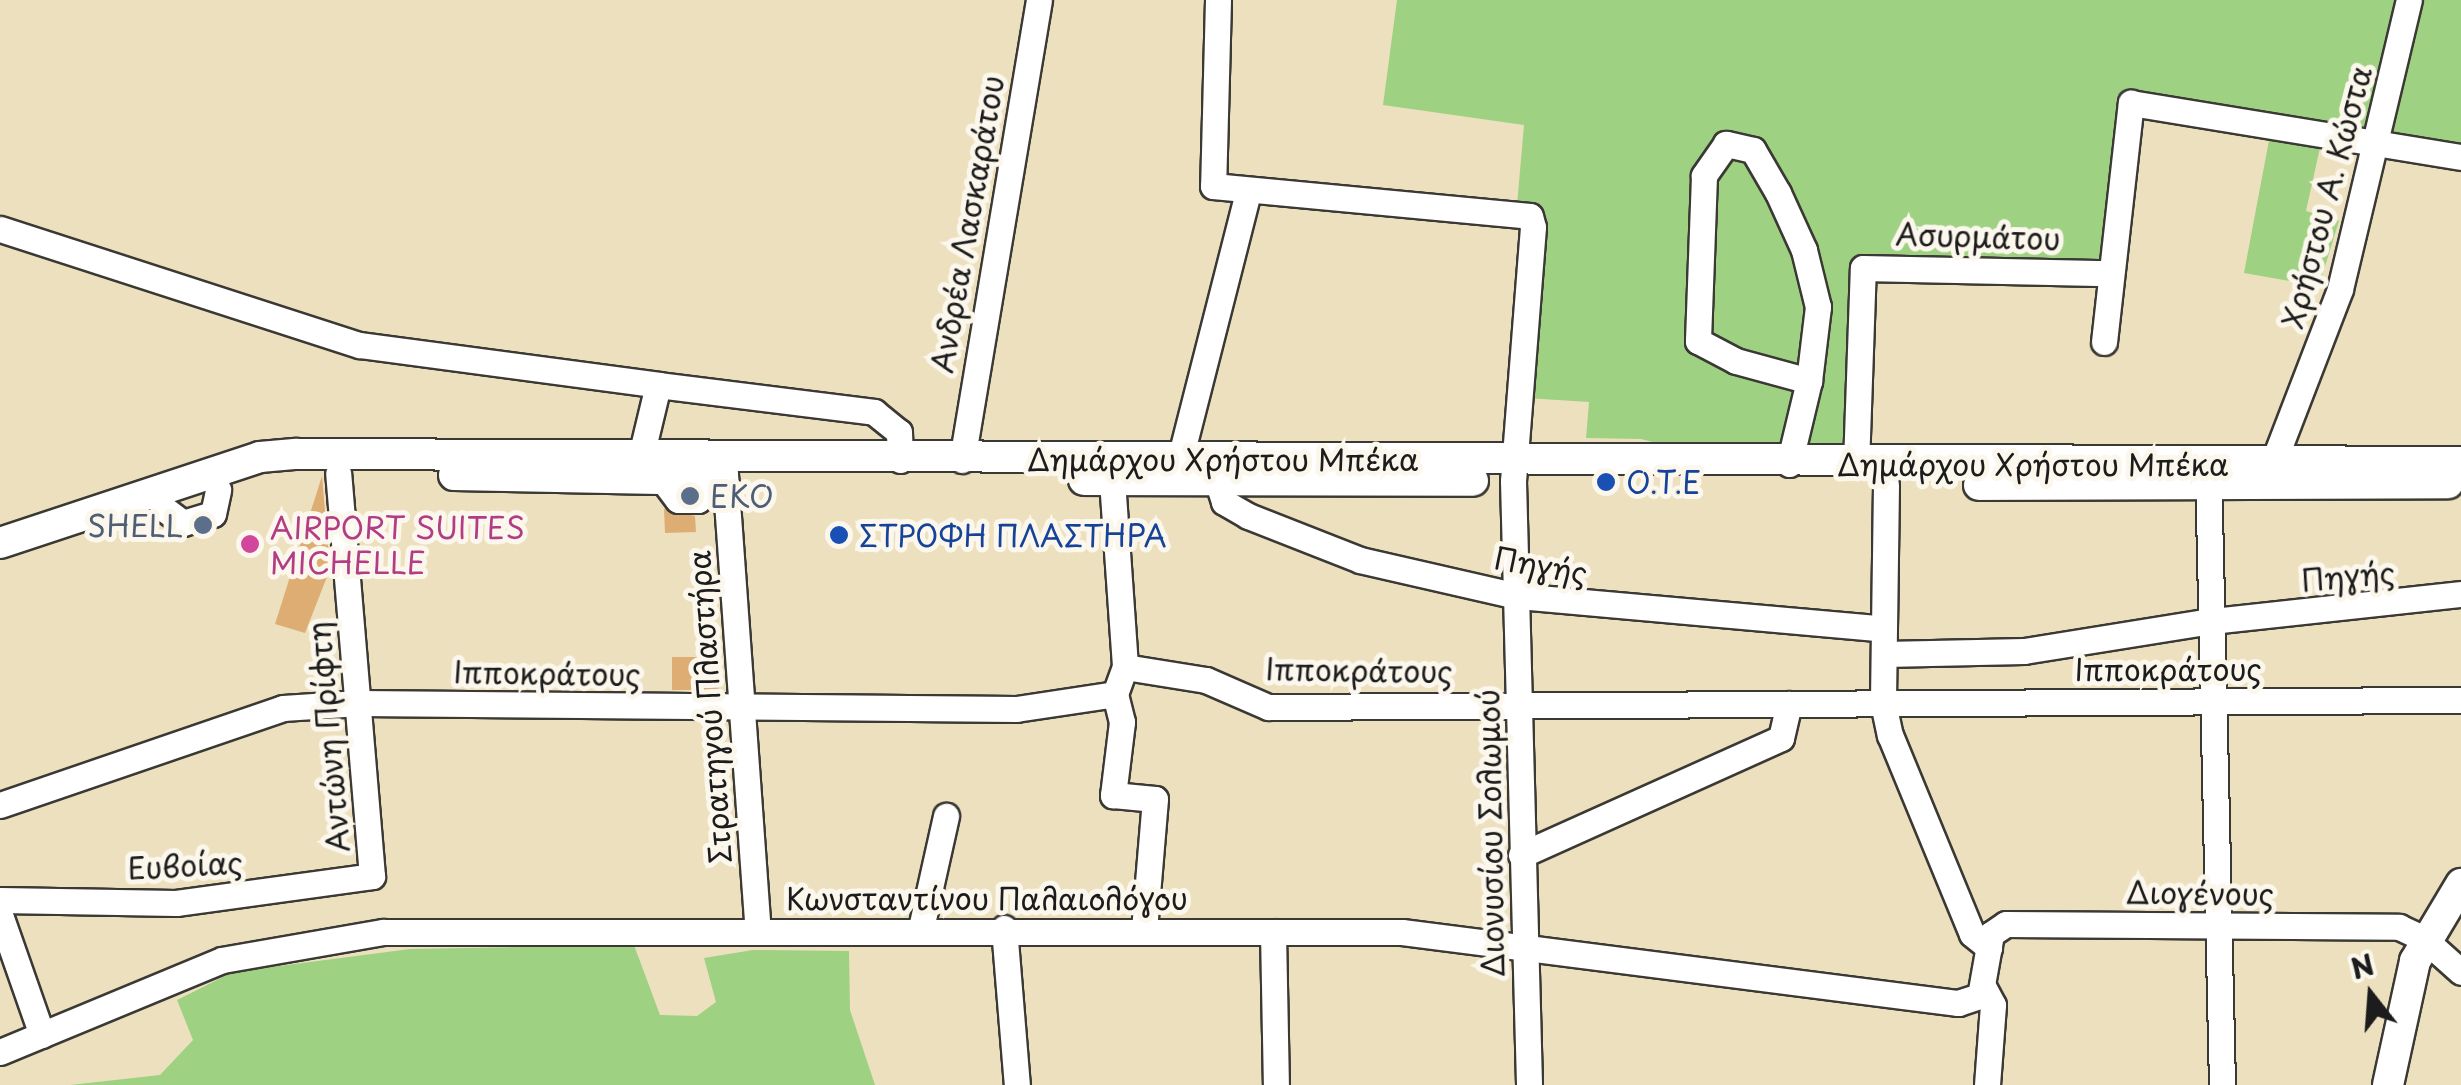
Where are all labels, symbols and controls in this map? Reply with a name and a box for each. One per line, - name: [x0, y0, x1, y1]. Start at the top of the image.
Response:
- street label: Χρήστου Α. Κώστα: [2273, 61, 2379, 333]
- street label: Ανδρέα Λασκαράτου: [923, 72, 1011, 376]
- street label: Ασυρμάτου: [1895, 215, 2061, 257]
- street label: Δημάρχου Χρήστου Μπέκα: [1026, 441, 1420, 477]
- street label: Δημάρχου Χρήστου Μπέκα: [1836, 446, 2230, 482]
- place label: Ο.Τ.Ε: [1626, 464, 1701, 500]
- marker: Ο.Τ.Ε: [1595, 471, 1617, 493]
- place label: ΕΚΟ: [710, 478, 774, 514]
- marker: ΕΚΟ: [679, 485, 701, 507]
- place label: SHELL: [88, 507, 183, 543]
- place label: AIRPORT SUITES MICHELLE: [270, 509, 523, 580]
- marker: SHELL: [192, 514, 214, 536]
- place label: ΣΤΡΟΦΗ ΠΛΑΣΤΗΡΑ: [859, 517, 1170, 553]
- marker: ΣΤΡΟΦΗ ΠΛΑΣΤΗΡΑ: [828, 524, 850, 546]
- marker: AIRPORT SUITES MICHELLE: [239, 533, 261, 555]
- street label: Πηγής: [1492, 539, 1590, 591]
- street label: Στρατηγού Πλαστήρα: [680, 549, 738, 865]
- street label: Πηγής: [2300, 554, 2396, 598]
- street label: Αντώνη Πρίφτη: [300, 619, 356, 855]
- street label: Ιπποκράτους: [1265, 650, 1453, 690]
- street label: Ιπποκράτους: [2074, 651, 2262, 687]
- street label: Ιπποκράτους: [453, 653, 641, 693]
- street label: Διονυσίου Σολωμού: [1470, 689, 1510, 977]
- street label: Ευβοίας: [127, 844, 243, 886]
- street label: Διογένους: [2126, 874, 2274, 912]
- street label: Κωνσταντίνου Παλαιολόγου: [786, 880, 1188, 916]
- text: N: [2345, 942, 2379, 990]
- north arrow: [2321, 945, 2421, 1045]

